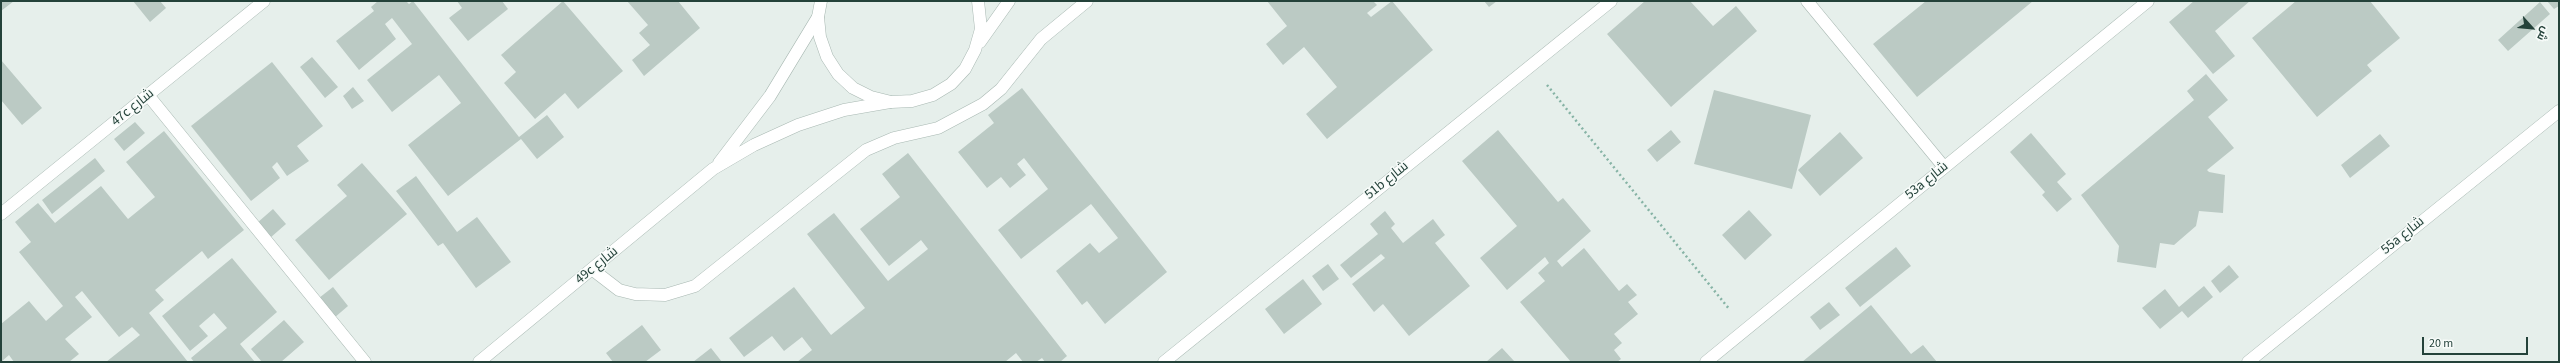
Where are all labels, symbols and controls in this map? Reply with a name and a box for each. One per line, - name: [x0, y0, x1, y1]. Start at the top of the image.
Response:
- north arrow: [2512, 8, 2552, 48]
- text: ش: [2533, 24, 2553, 43]
- street label: 47c شارع: [108, 86, 158, 130]
- street label: 51b شارع: [1362, 158, 1412, 204]
- street label: 53a شارع: [1902, 158, 1952, 204]
- street label: 55a شارع: [2378, 213, 2428, 259]
- street label: 49c شارع: [572, 244, 622, 288]
- scale bar: [2424, 329, 2530, 355]
- text: 20 m: [2429, 335, 2453, 352]

